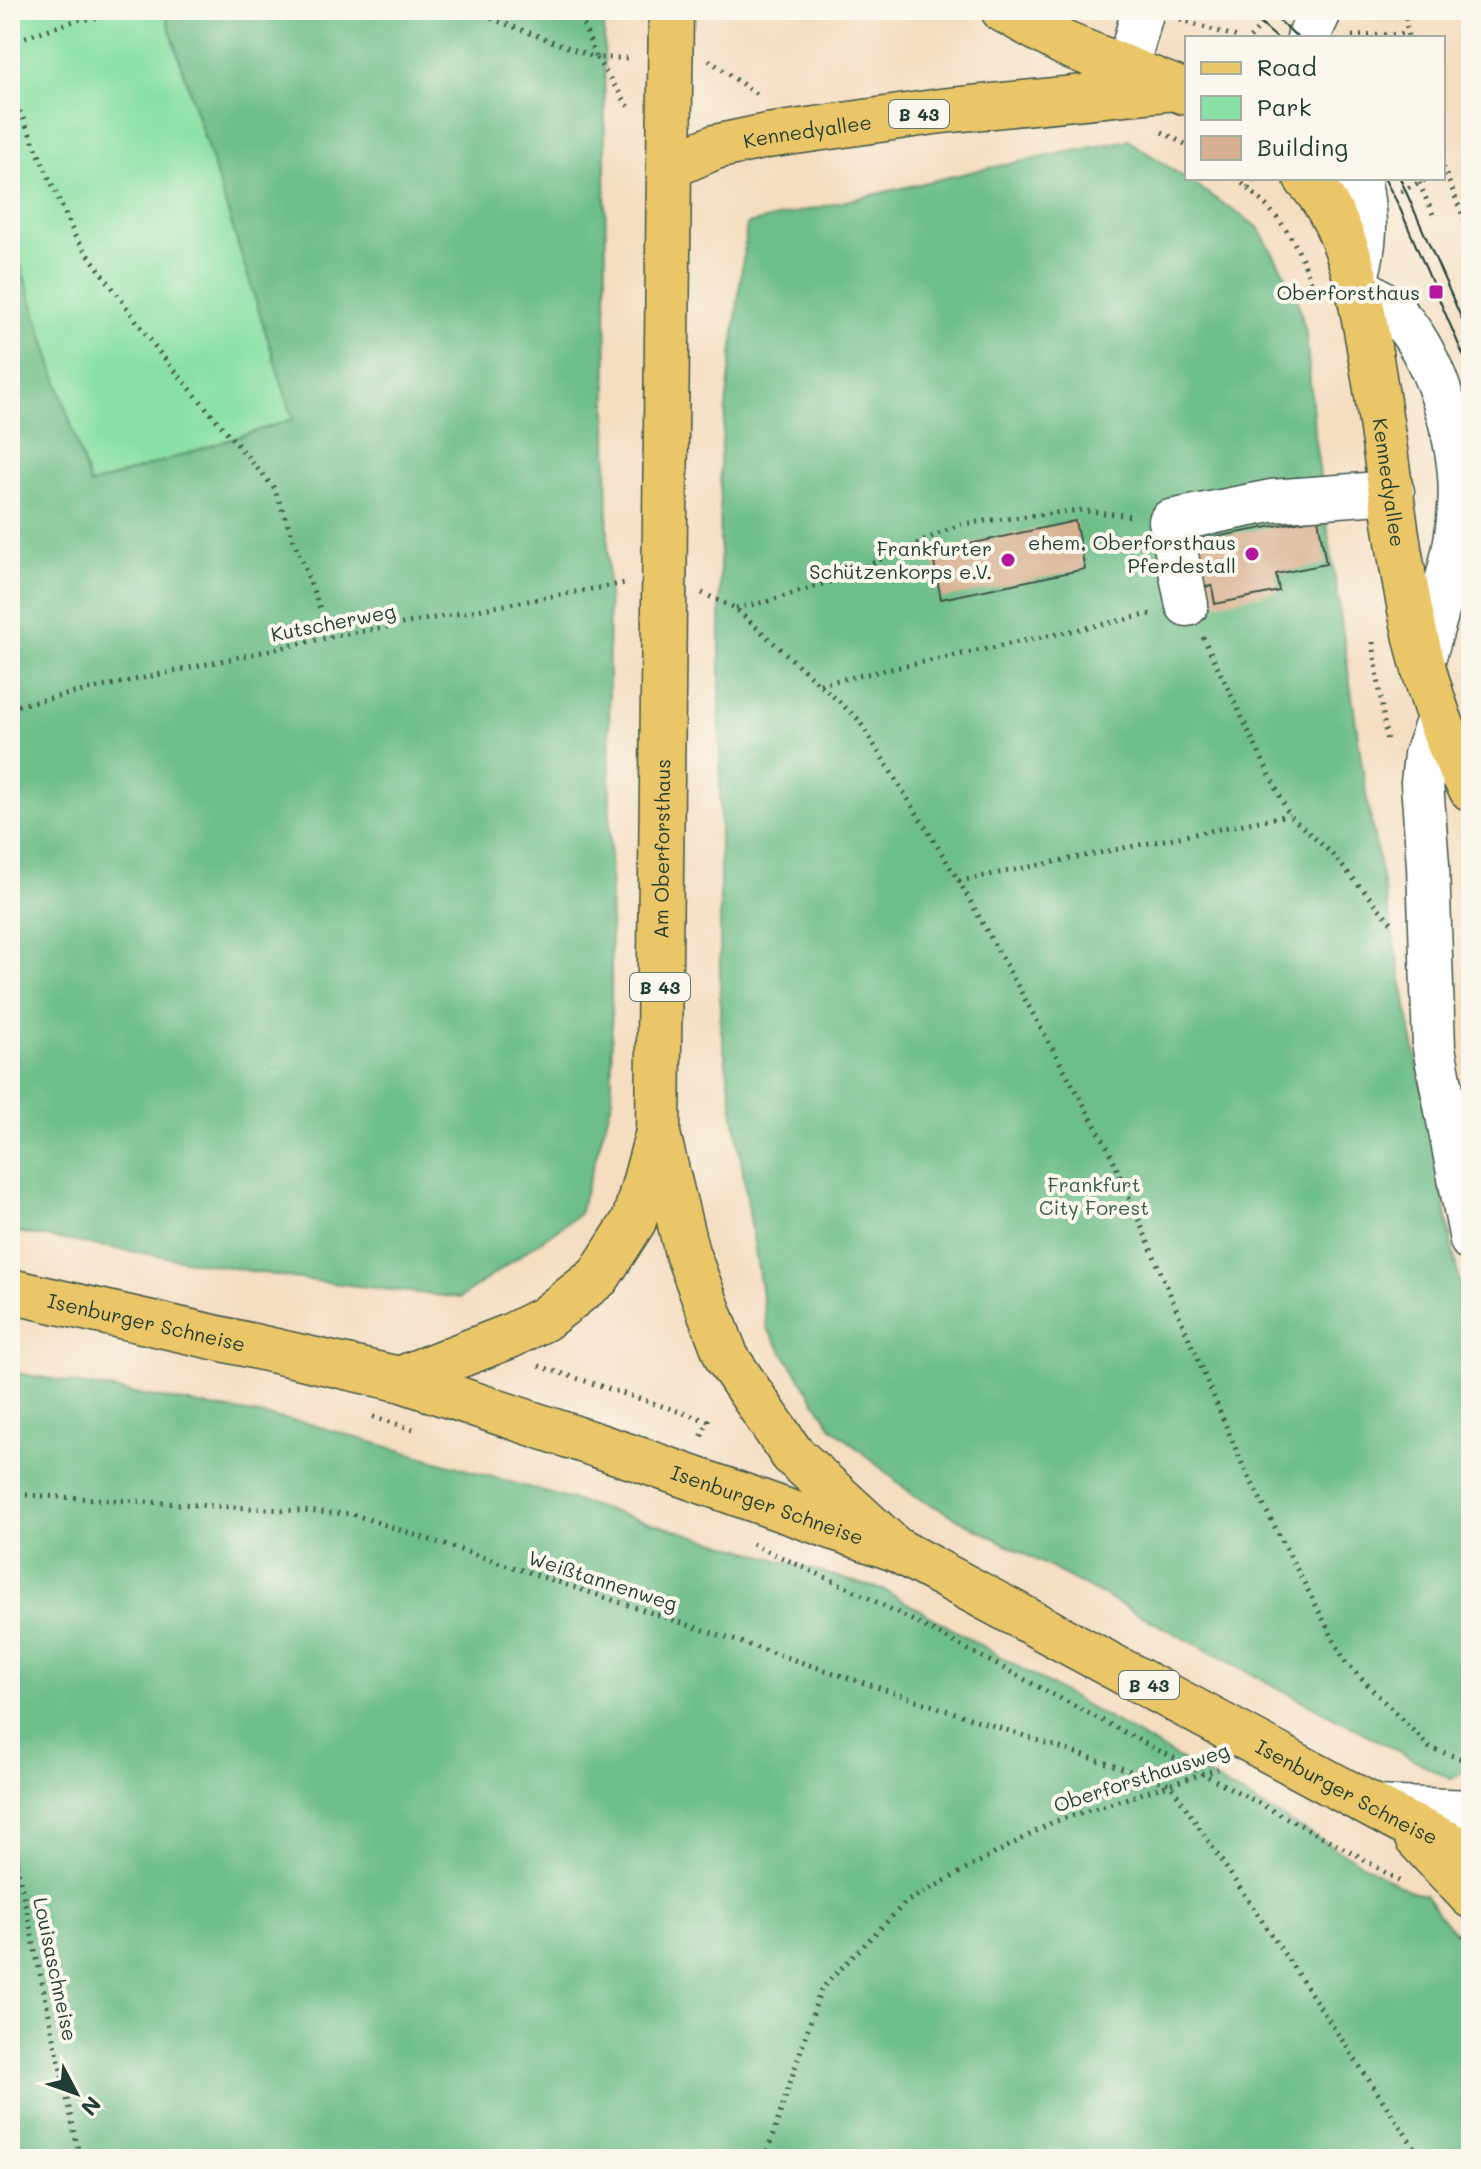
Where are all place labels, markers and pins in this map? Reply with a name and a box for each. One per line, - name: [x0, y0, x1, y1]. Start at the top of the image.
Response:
- place label: Oberforsthaus: [1276, 279, 1420, 305]
- marker: Oberforsthaus: [1427, 283, 1445, 301]
- place label: ehem. Oberforsthaus Pferdestall: [1028, 529, 1236, 578]
- place label: Frankfurter Schützenkorps e.V.: [809, 535, 992, 584]
- marker: ehem. Oberforsthaus Pferdestall: [1243, 545, 1261, 563]
- marker: Frankfurter Schützenkorps e.V.: [999, 551, 1017, 569]

